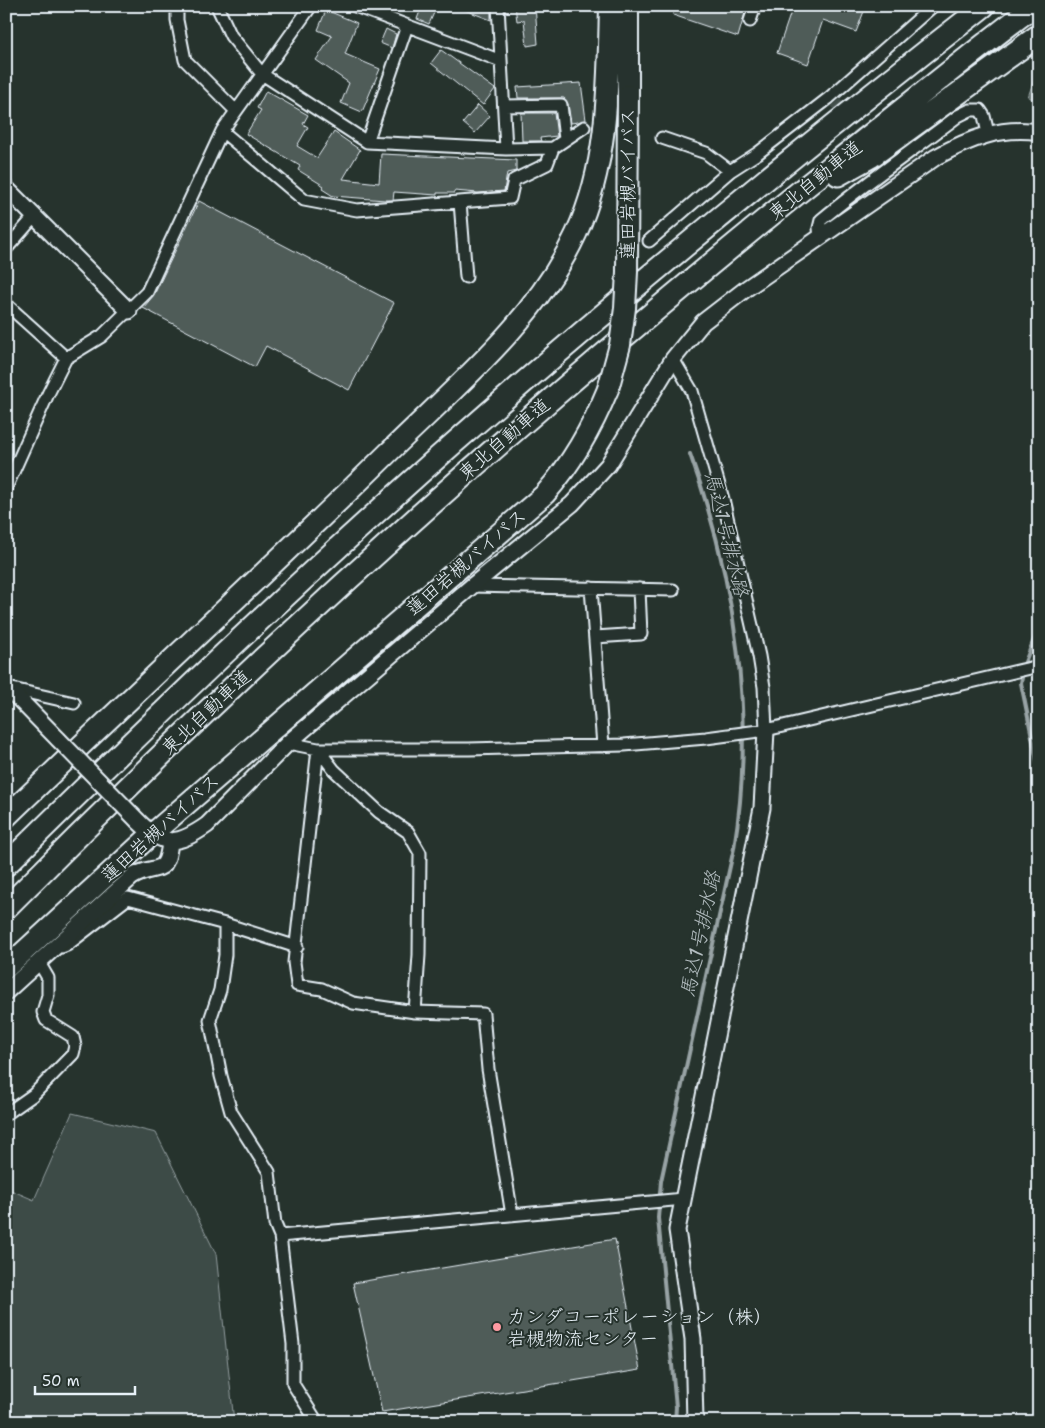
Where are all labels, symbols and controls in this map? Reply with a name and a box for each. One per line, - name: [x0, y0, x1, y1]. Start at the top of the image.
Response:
- street label: 蓮田岩槻バイパス: [615, 108, 640, 260]
- street label: 東北自動車道: [763, 134, 867, 226]
- street label: 東北自動車道: [453, 392, 555, 486]
- water label: 馬込1号排水路: [699, 469, 755, 600]
- street label: 蓮田岩槻バイパス: [401, 503, 531, 621]
- street label: 東北自動車道: [156, 664, 256, 760]
- street label: 蓮田岩槻バイパス: [95, 768, 225, 888]
- water label: 馬込1号排水路: [674, 868, 726, 999]
- place label: カンダコーポレーション（株） 岩槻物流センター: [507, 1304, 773, 1351]
- marker: カンダコーポレーション（株） 岩槻物流センター: [491, 1321, 503, 1333]
- scale bar: [35, 1363, 135, 1395]
- text: 50 m: [42, 1371, 80, 1391]

